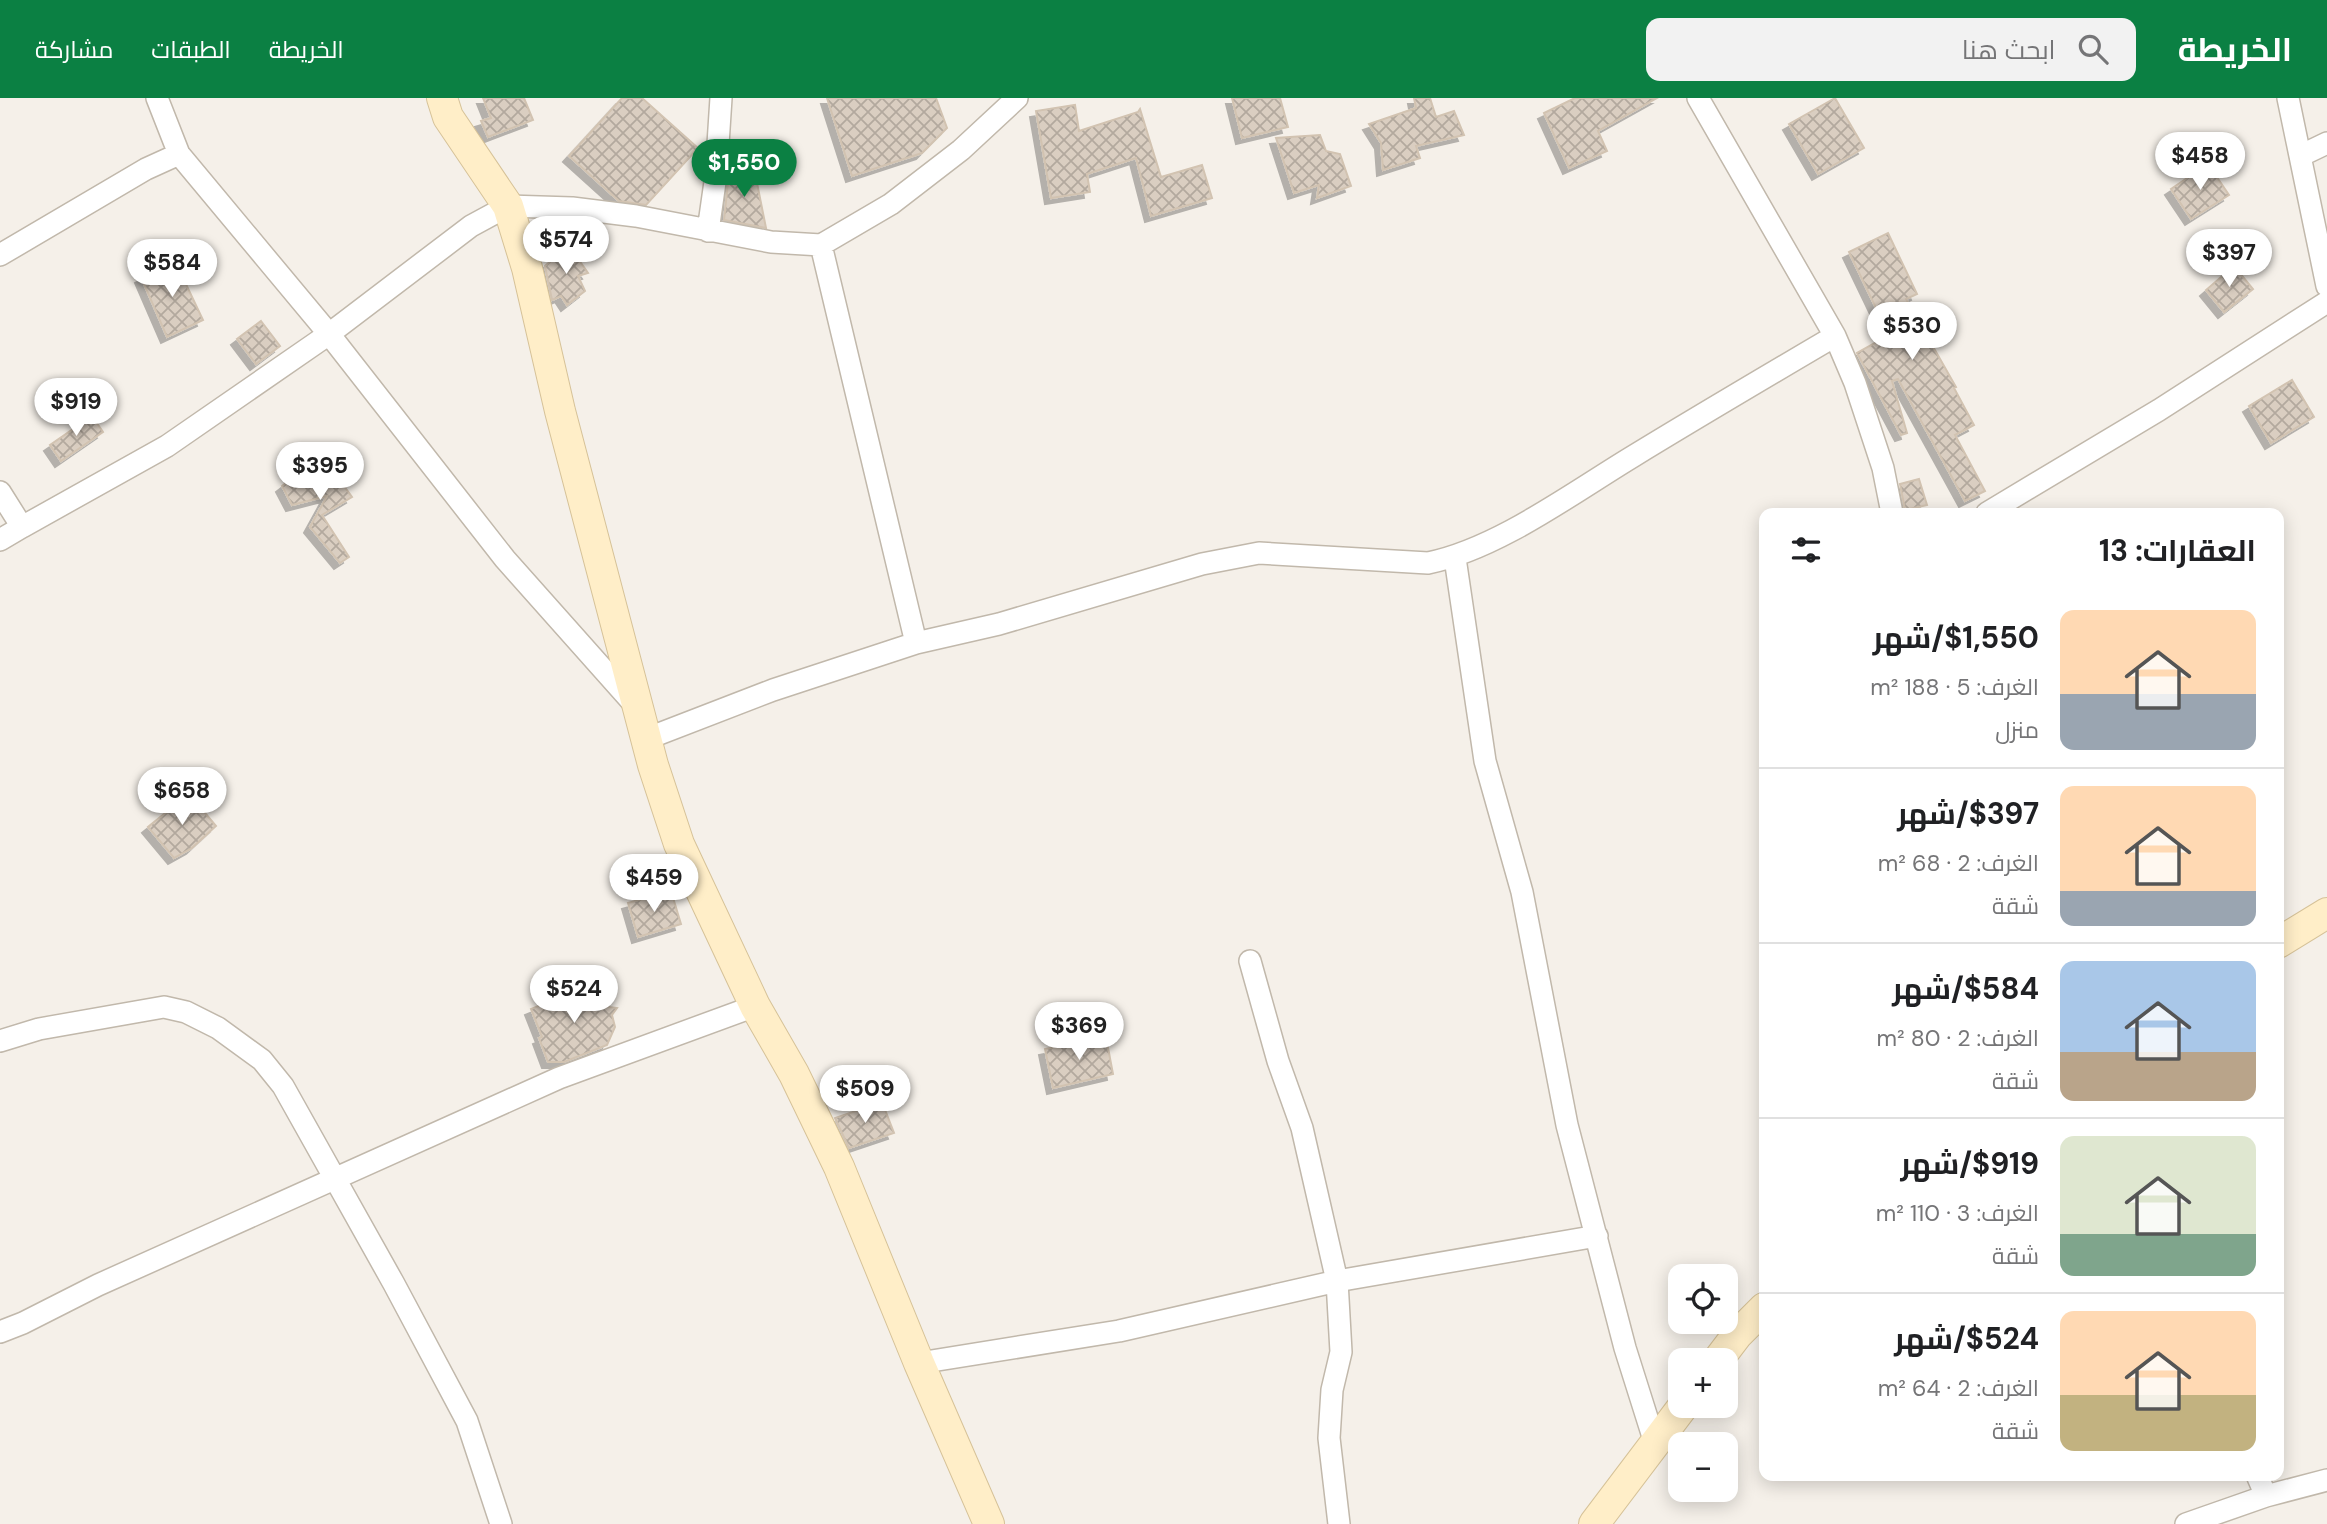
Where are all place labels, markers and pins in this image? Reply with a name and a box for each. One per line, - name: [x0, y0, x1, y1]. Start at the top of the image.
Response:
- pin: $458: [2159, 132, 2241, 192]
- pin: $1,550: [687, 140, 801, 199]
- pin: $574: [525, 216, 607, 276]
- pin: $397: [2188, 230, 2270, 289]
- pin: $584: [131, 240, 213, 299]
- pin: $530: [1871, 302, 1953, 362]
- pin: $919: [35, 378, 117, 438]
- pin: $395: [279, 442, 361, 502]
- pin: $658: [141, 768, 223, 827]
- pin: $459: [613, 854, 695, 914]
- pin: $524: [533, 965, 615, 1025]
- pin: $369: [1038, 1002, 1120, 1062]
- pin: $509: [824, 1066, 906, 1125]

